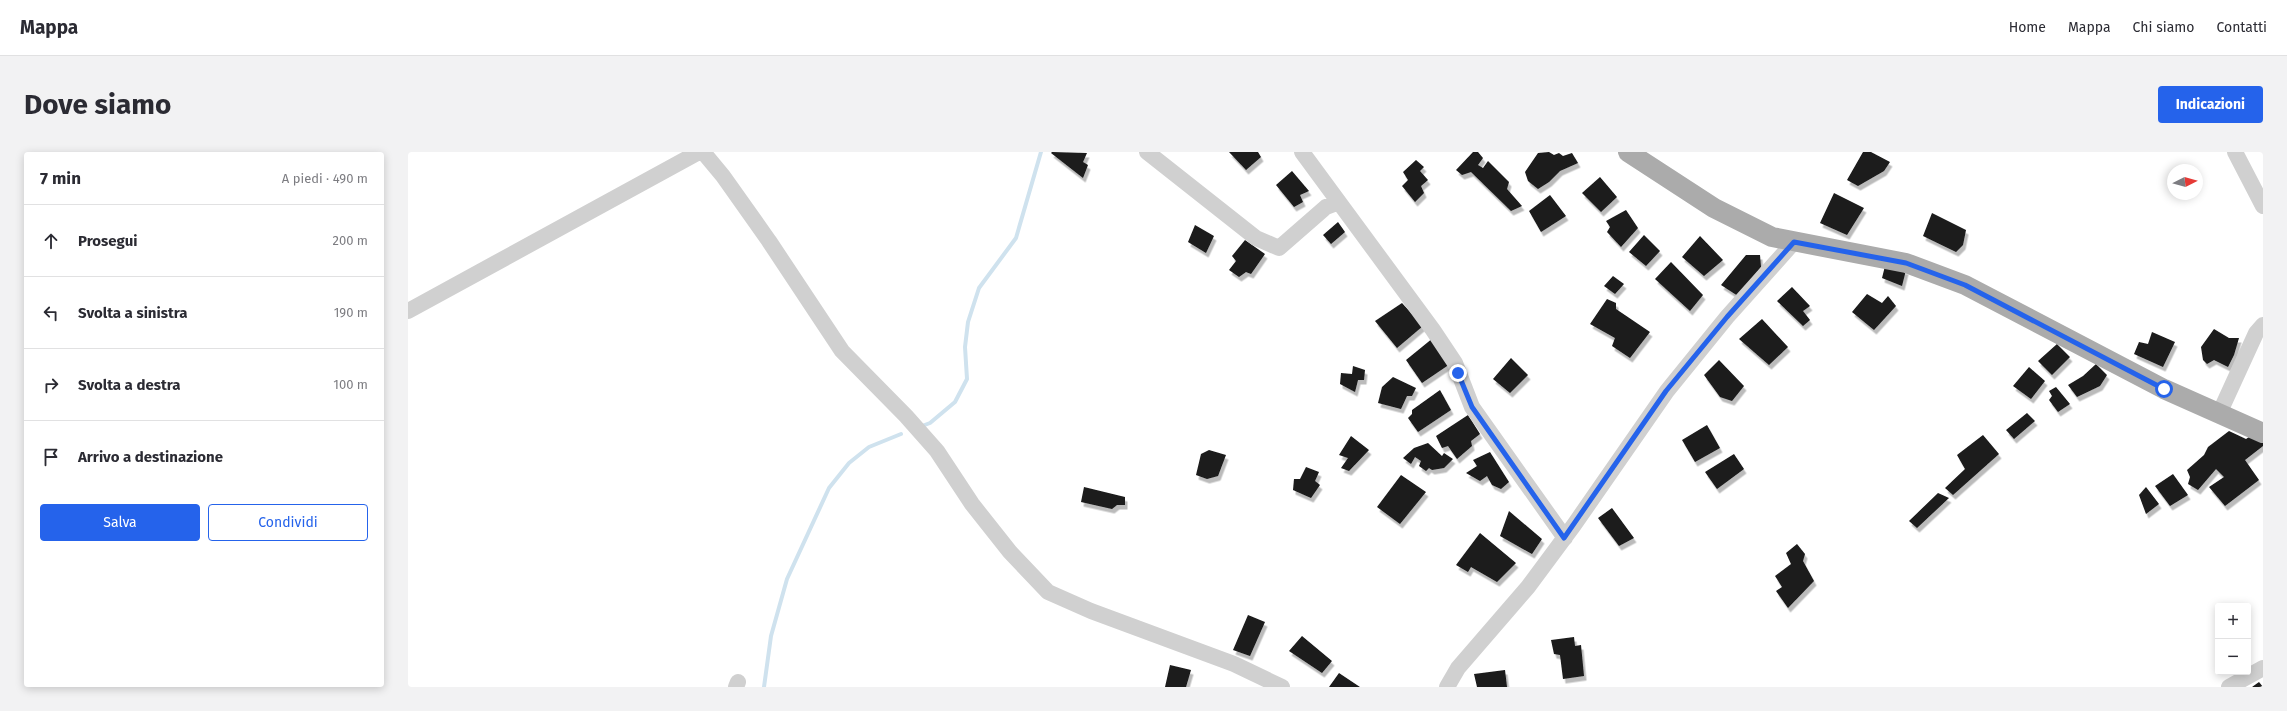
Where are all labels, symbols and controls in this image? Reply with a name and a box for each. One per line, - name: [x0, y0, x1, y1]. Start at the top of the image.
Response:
- text: Mappa: [20, 16, 78, 39]
- text: Home: [2009, 19, 2046, 36]
- text: Mappa: [2068, 19, 2111, 36]
- text: Chi siamo: [2133, 19, 2194, 36]
- text: Contatti: [2216, 19, 2267, 36]
- button: Indicazioni: [2158, 86, 2263, 123]
- text: Dove siamo: [24, 88, 171, 121]
- north arrow: [2167, 164, 2203, 200]
- text: 7 min: [40, 168, 81, 189]
- text: A piedi · 490 m: [282, 171, 368, 186]
- icon: ahead: [40, 230, 62, 252]
- text: Prosegui: [78, 232, 137, 250]
- text: 200 m: [332, 233, 368, 248]
- icon: left: [40, 302, 62, 324]
- text: Svolta a sinistra: [78, 304, 188, 322]
- text: 190 m: [334, 305, 368, 320]
- route end: [1449, 364, 1467, 382]
- icon: right: [40, 374, 62, 396]
- text: Svolta a destra: [78, 376, 180, 394]
- text: 100 m: [333, 377, 368, 392]
- route start: [2155, 380, 2173, 398]
- icon: arrive: [40, 446, 62, 468]
- text: Arrivo a destinazione: [78, 448, 223, 466]
- button: Salva: [40, 504, 200, 541]
- button: Condividi: [208, 504, 368, 541]
- map controls: [2215, 603, 2251, 675]
- button: +: [2215, 603, 2251, 639]
- button: −: [2215, 639, 2251, 675]

